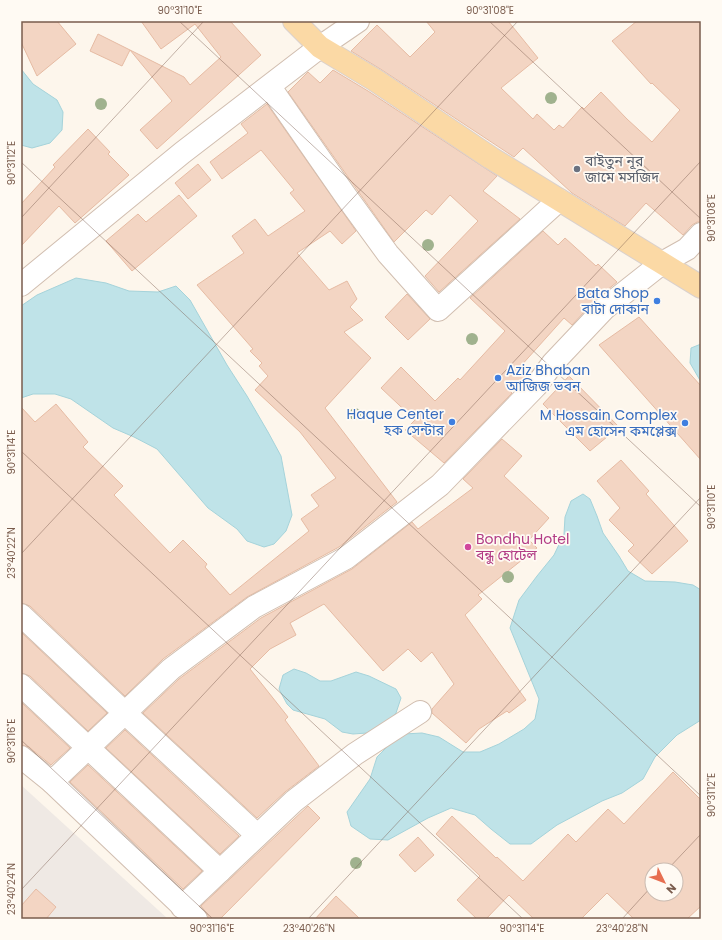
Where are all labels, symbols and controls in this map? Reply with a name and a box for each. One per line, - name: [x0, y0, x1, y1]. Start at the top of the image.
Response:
- text: 90°31'10"E: [158, 3, 202, 18]
- text: 90°31'08"E: [466, 3, 514, 18]
- text: 90°31'12"E: [4, 141, 19, 185]
- place label: বাইতুন নূর জামে মসজিদ: [584, 151, 659, 187]
- marker: বাইতুন নূর জামে মসজিদ: [572, 164, 582, 174]
- text: 90°31'08"E: [704, 194, 719, 242]
- place label: Bata Shop বাটা দোকান: [577, 283, 650, 319]
- marker: Bata Shop বাটা দোকান: [652, 296, 662, 306]
- place label: Aziz Bhaban আজিজ ভবন: [505, 360, 590, 396]
- marker: Aziz Bhaban আজিজ ভবন: [493, 373, 503, 383]
- place label: Haque Center হক সেন্টার: [347, 404, 445, 440]
- place label: M Hossain Complex এম হোসেন কমপ্লেক্স: [540, 405, 678, 441]
- marker: Haque Center হক সেন্টার: [447, 417, 457, 427]
- marker: M Hossain Complex এম হোসেন কমপ্লেক্স: [680, 418, 690, 428]
- text: 90°31'14"E: [4, 430, 19, 474]
- text: 90°31'10"E: [704, 485, 719, 529]
- text: 23°40'22"N: [4, 527, 19, 579]
- place label: Bondhu Hotel বন্ধু হোটেল: [475, 529, 570, 565]
- marker: Bondhu Hotel বন্ধু হোটেল: [463, 542, 473, 552]
- text: 90°31'16"E: [4, 719, 19, 763]
- text: 90°31'12"E: [704, 773, 719, 817]
- north arrow: [644, 862, 684, 902]
- text: 23°40'24"N: [4, 863, 19, 915]
- text: N: [663, 880, 680, 897]
- text: 90°31'16"E: [190, 921, 234, 936]
- text: 23°40'26"N: [283, 921, 335, 936]
- text: 90°31'14"E: [500, 921, 544, 936]
- text: 23°40'28"N: [596, 921, 648, 936]

